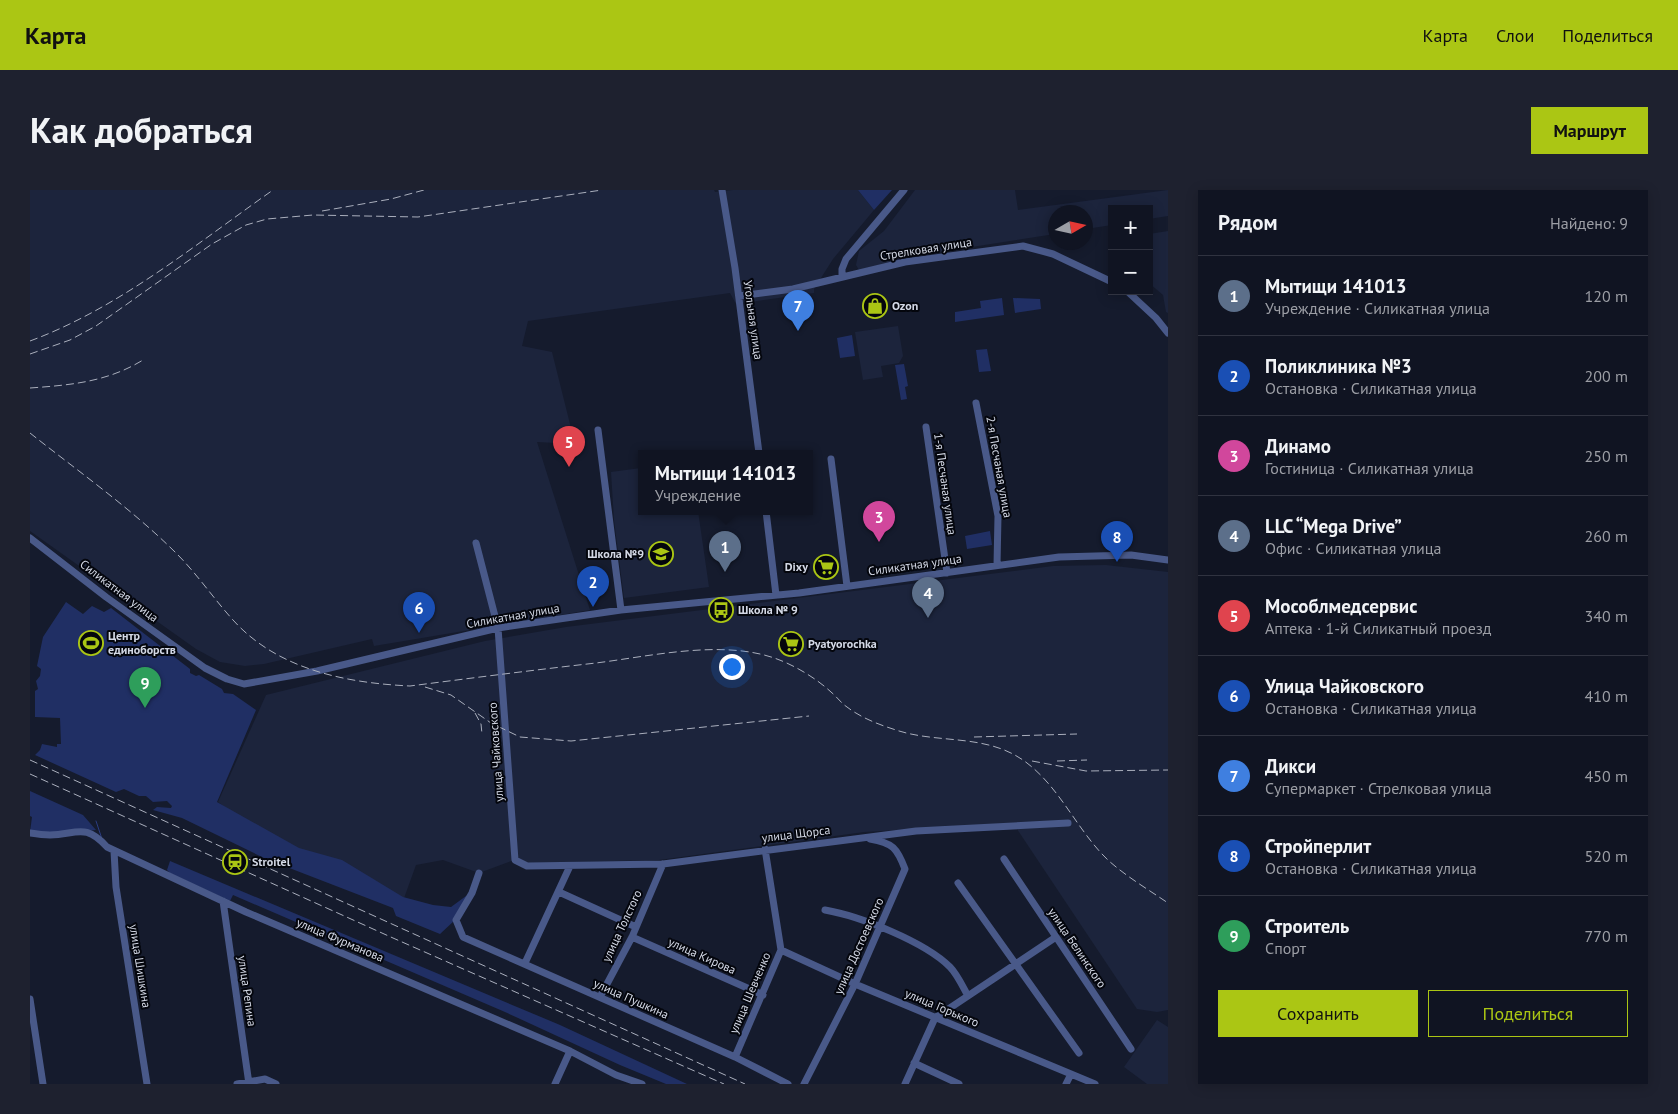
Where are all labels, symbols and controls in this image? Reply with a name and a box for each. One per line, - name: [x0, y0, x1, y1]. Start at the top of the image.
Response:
- text: Карта: [25, 20, 87, 51]
- text: Карта: [1423, 24, 1468, 47]
- text: Слои: [1496, 24, 1534, 47]
- text: Поделиться: [1562, 24, 1653, 47]
- text: Как добраться: [30, 107, 253, 153]
- button: Маршрут: [1531, 107, 1648, 154]
- north arrow: [1048, 205, 1093, 250]
- map controls: [1108, 205, 1153, 295]
- button: +: [1108, 205, 1153, 250]
- text: Рядом: [1218, 209, 1277, 236]
- text: Найдено: 9: [1550, 213, 1628, 233]
- street label: Стрелковая улица: [879, 234, 973, 263]
- button: −: [1108, 250, 1153, 295]
- text: Мытищи 141013: [1265, 274, 1407, 298]
- street label: Угольная улица: [740, 279, 767, 361]
- text: 1: [1229, 286, 1239, 306]
- text: 120 m: [1585, 286, 1628, 306]
- pin: 7: [782, 290, 814, 331]
- shop icon: Ozon: [862, 293, 888, 319]
- place label: Ozon: [892, 298, 918, 313]
- text: Учреждение · Силикатная улица: [1265, 298, 1490, 318]
- text: Поликлиника №3: [1265, 354, 1412, 378]
- text: 2: [1229, 366, 1239, 386]
- text: 200 m: [1585, 366, 1628, 386]
- text: Остановка · Силикатная улица: [1265, 378, 1477, 398]
- street label: 2-я Песчаная улица: [983, 415, 1016, 519]
- pin: 5: [553, 426, 585, 467]
- street label: 1-я Песчаная улица: [931, 432, 960, 536]
- text: Динамо: [1265, 434, 1331, 458]
- text: 3: [1229, 446, 1239, 466]
- text: 250 m: [1585, 446, 1628, 466]
- popup: [638, 450, 813, 515]
- text: Гостиница · Силикатная улица: [1265, 458, 1474, 478]
- text: Мытищи 141013: [655, 461, 796, 485]
- text: Учреждение: [655, 485, 741, 505]
- pin: 3: [863, 501, 895, 542]
- text: LLC “Mega Drive”: [1265, 514, 1402, 538]
- pin: 8: [1101, 521, 1133, 562]
- text: 4: [1229, 526, 1239, 546]
- text: 260 m: [1585, 526, 1628, 546]
- pin: 1: [709, 531, 741, 572]
- text: Офис · Силикатная улица: [1265, 538, 1441, 558]
- school or university icon: Школа №9: [648, 541, 674, 567]
- place label: Школа №9: [587, 546, 644, 561]
- street label: Силикатная улица: [867, 551, 963, 578]
- supermarket icon: Dixy: [813, 554, 839, 580]
- street label: Силикатная улица: [77, 556, 162, 625]
- place label: Dixy: [785, 559, 808, 574]
- pin: 2: [577, 566, 609, 607]
- pin: 4: [912, 577, 944, 618]
- pin: 6: [403, 592, 435, 633]
- text: Мособлмедсервис: [1265, 594, 1417, 618]
- bus stop icon: Школа № 9: [708, 597, 734, 623]
- street label: Силикатная улица: [465, 600, 561, 631]
- place label: Школа № 9: [738, 602, 798, 617]
- text: 5: [1229, 606, 1239, 626]
- text: 340 m: [1585, 606, 1628, 626]
- text: Аптека · 1-й Силикатный проезд: [1265, 618, 1492, 638]
- place label: Центр единоборств: [108, 628, 176, 657]
- sports icon: Центр единоборств: [78, 630, 104, 656]
- supermarket icon: Pyatyorochka: [778, 631, 804, 657]
- place label: Pyatyorochka: [808, 636, 877, 651]
- your location: [719, 654, 745, 680]
- pin: 9: [129, 667, 161, 708]
- text: Улица Чайковского: [1265, 674, 1424, 698]
- text: 6: [1229, 686, 1239, 706]
- text: 410 m: [1585, 686, 1628, 706]
- text: Остановка · Силикатная улица: [1265, 698, 1477, 718]
- street label: улица Чайковского: [485, 702, 506, 802]
- text: Дикси: [1265, 754, 1316, 778]
- text: 7: [1229, 766, 1239, 786]
- text: 450 m: [1585, 766, 1628, 786]
- text: Супермаркет · Стрелковая улица: [1265, 778, 1492, 798]
- street label: улица Щорса: [761, 822, 831, 845]
- text: Стройперлит: [1265, 834, 1371, 858]
- text: 8: [1229, 846, 1239, 866]
- text: 520 m: [1585, 846, 1628, 866]
- station icon: Stroitel: [222, 849, 248, 875]
- place label: Stroitel: [252, 854, 291, 869]
- text: Остановка · Силикатная улица: [1265, 858, 1477, 878]
- street label: улица Толстого: [598, 887, 645, 964]
- street label: улица Достоевского: [831, 895, 887, 996]
- street label: улица Белинского: [1045, 905, 1110, 991]
- street label: улица Фурманова: [294, 914, 386, 965]
- text: Строитель: [1265, 914, 1349, 938]
- street label: улица Шишкина: [126, 923, 155, 1009]
- text: 9: [1229, 926, 1239, 946]
- text: 770 m: [1585, 926, 1628, 946]
- street label: улица Кирова: [666, 934, 738, 977]
- text: Спорт: [1265, 938, 1306, 958]
- street label: улица Шевченко: [726, 950, 773, 1036]
- street label: улица Репина: [235, 954, 260, 1027]
- street label: улица Пушкина: [591, 975, 671, 1022]
- street label: улица Горького: [903, 985, 981, 1030]
- button: Сохранить: [1218, 990, 1418, 1037]
- button: Поделиться: [1428, 990, 1628, 1037]

